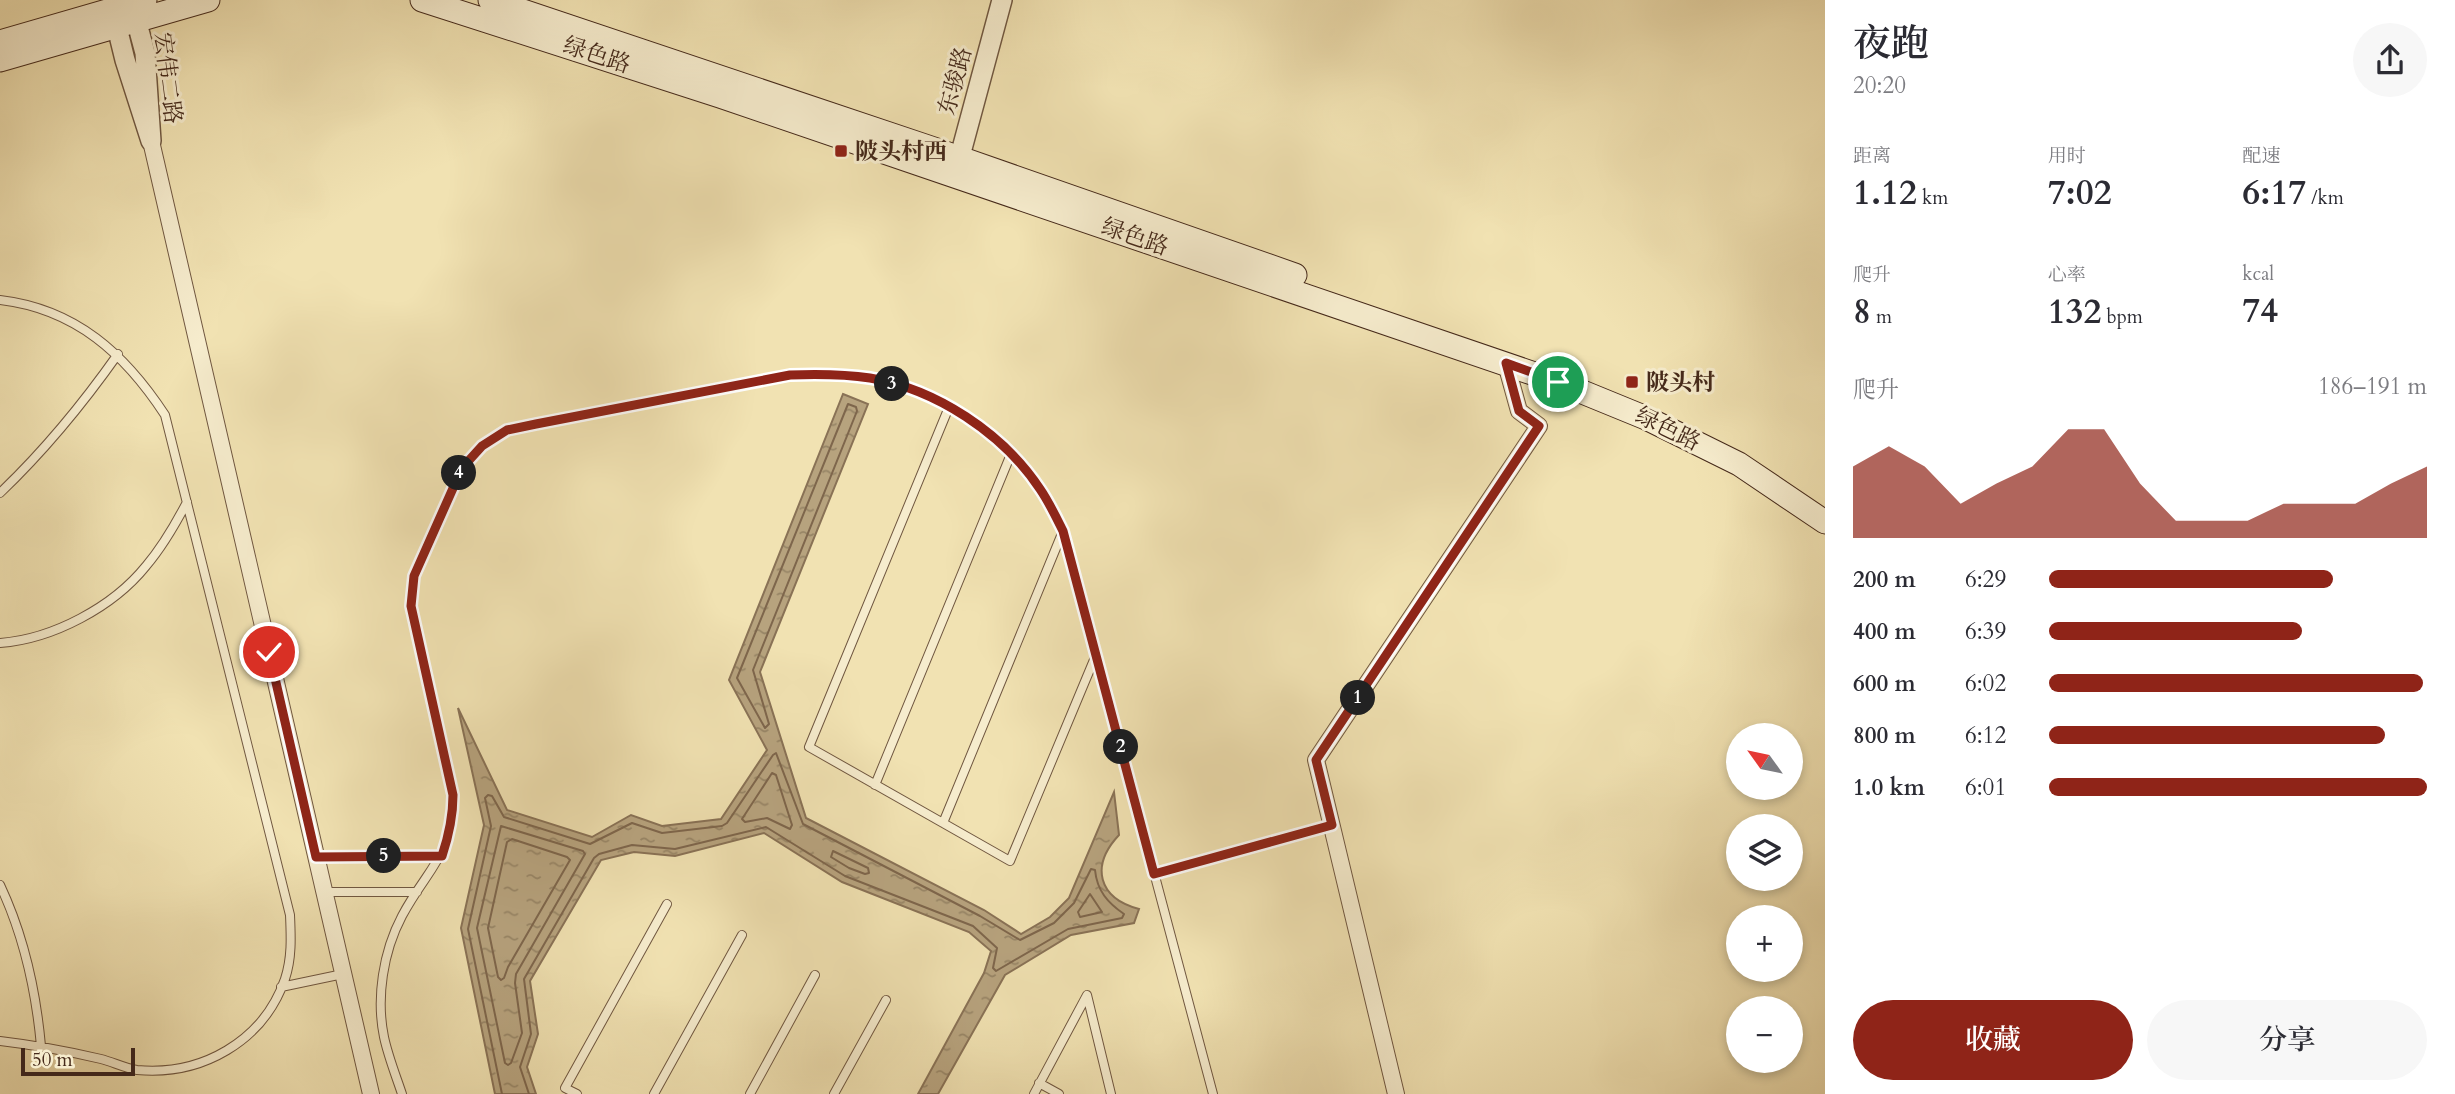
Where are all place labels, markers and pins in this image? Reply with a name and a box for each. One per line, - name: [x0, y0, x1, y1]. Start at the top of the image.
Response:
- place label: 陂头村西: [855, 136, 947, 167]
- marker: 陂头村西: [833, 143, 849, 159]
- pin: [1528, 352, 1588, 412]
- pin: 3: [874, 366, 910, 402]
- place label: 陂头村: [1646, 367, 1715, 398]
- marker: 陂头村: [1624, 374, 1640, 390]
- pin: 4: [442, 456, 476, 490]
- pin: [239, 622, 299, 682]
- pin: 1: [1340, 680, 1376, 716]
- pin: 2: [1104, 730, 1138, 764]
- pin: 5: [366, 838, 402, 874]

